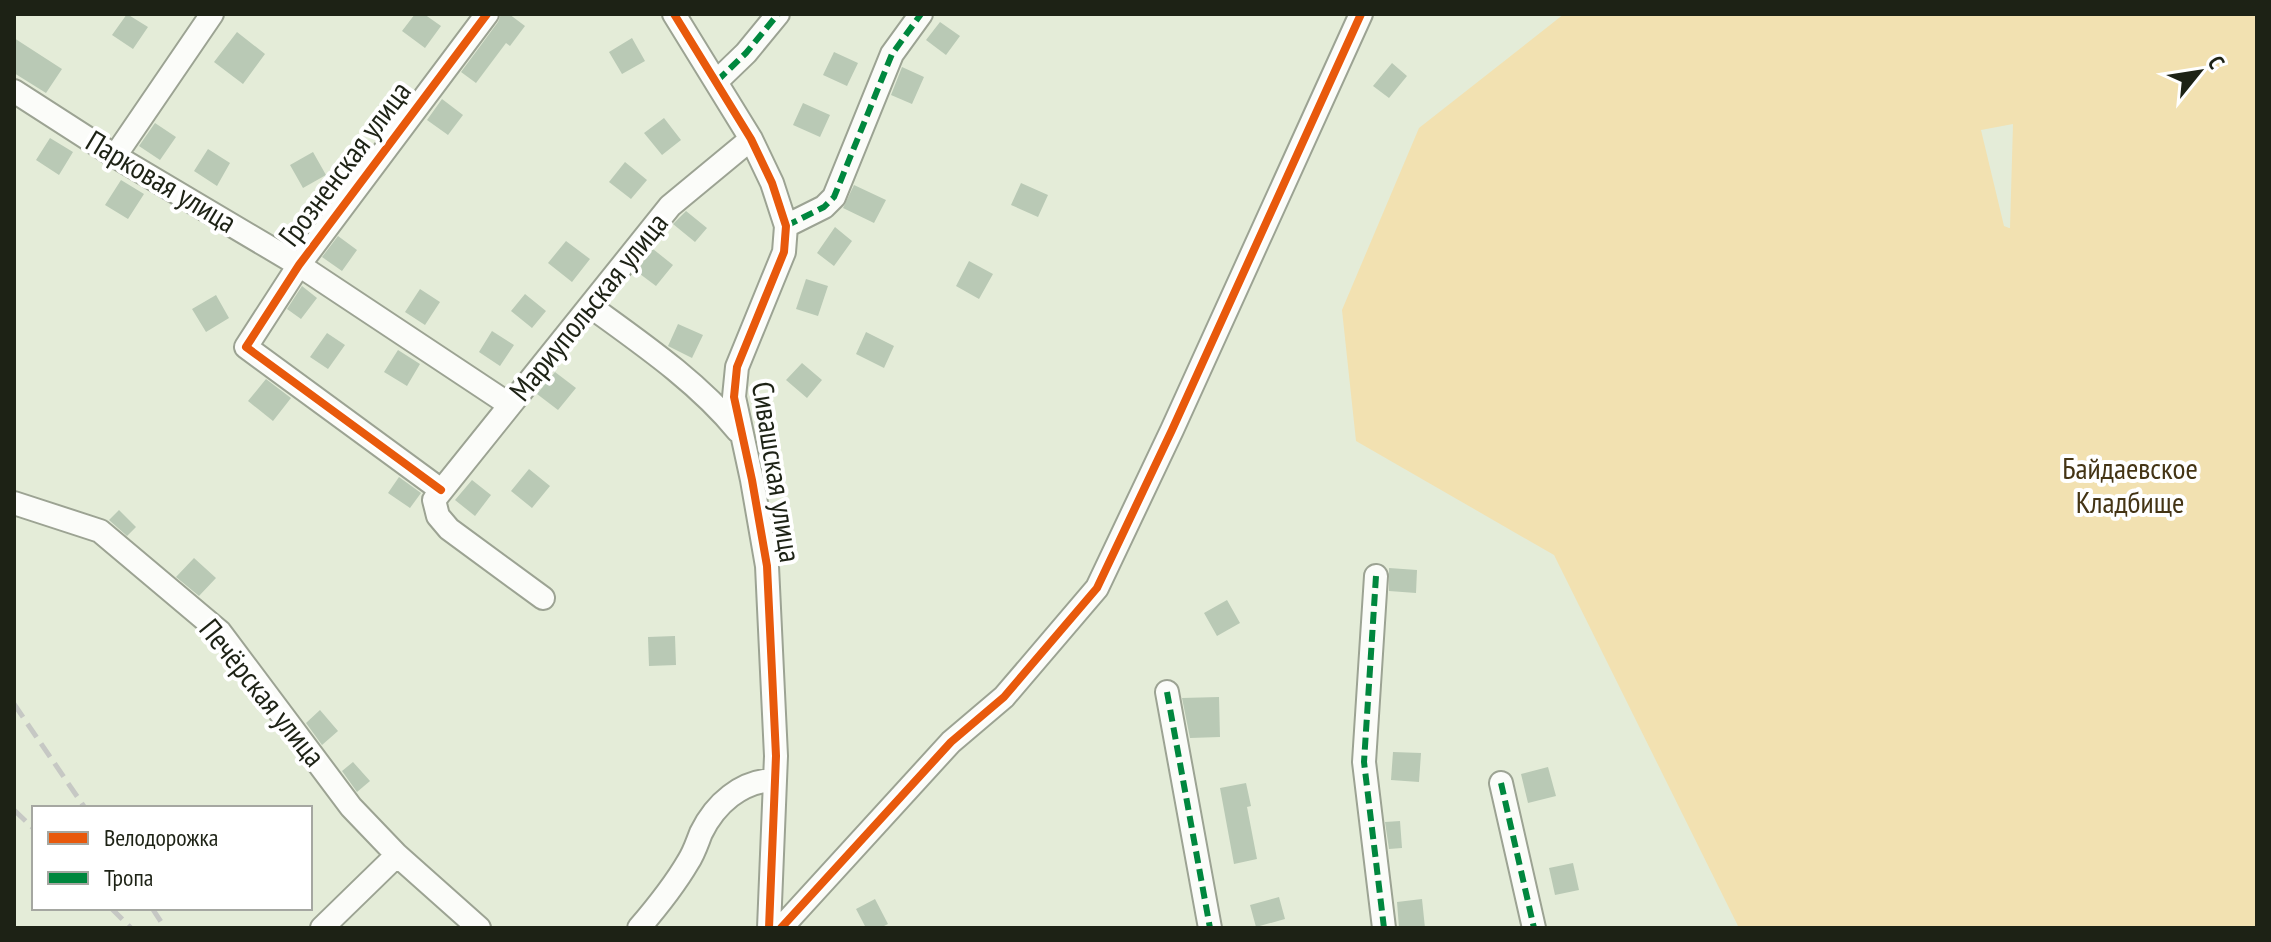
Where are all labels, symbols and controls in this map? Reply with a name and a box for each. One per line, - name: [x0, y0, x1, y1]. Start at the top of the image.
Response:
- north arrow: [2159, 32, 2239, 112]
- text: С: [2202, 51, 2231, 73]
- street label: Грозненская улица: [269, 73, 419, 253]
- street label: Парковая улица: [79, 121, 244, 241]
- street label: Мариупольская улица: [500, 204, 676, 408]
- street label: Сивашская улица: [744, 379, 811, 565]
- park label: Байдаевское Кладбище: [2062, 448, 2198, 521]
- street label: Печёрская улица: [192, 610, 335, 774]
- legend: [32, 806, 312, 910]
- text: Велодорожка: [104, 822, 218, 853]
- text: Тропа: [104, 862, 153, 893]

